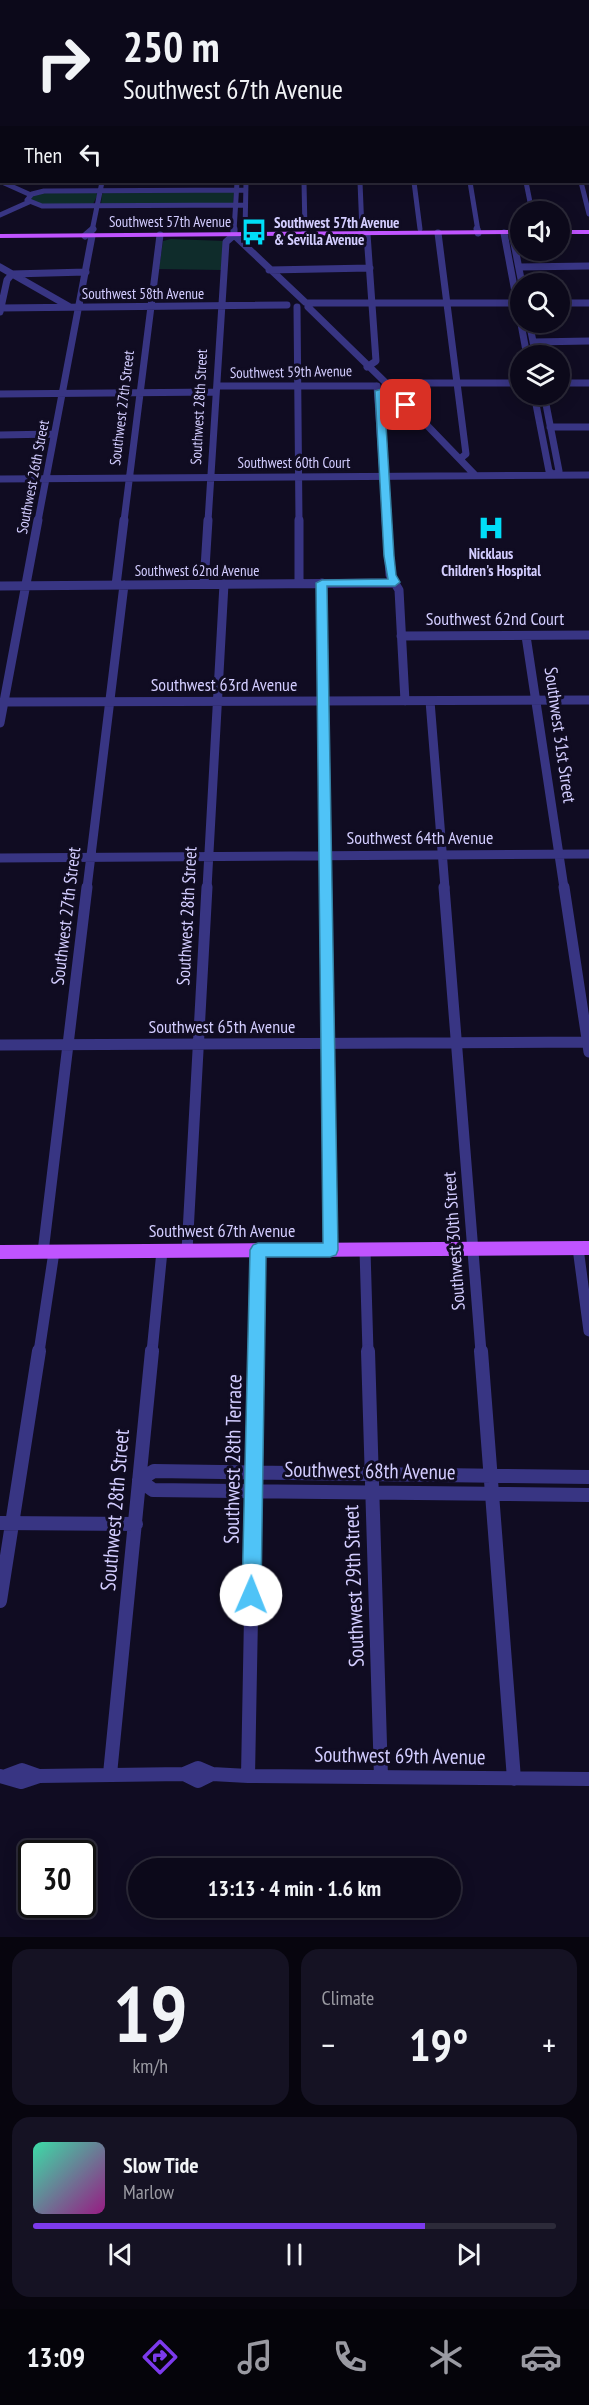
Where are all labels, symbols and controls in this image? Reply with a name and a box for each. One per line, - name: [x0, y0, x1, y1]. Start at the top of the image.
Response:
- text: 250 m: [123, 19, 220, 74]
- icon: right: [24, 24, 102, 102]
- text: Southwest 67th Avenue: [123, 72, 343, 106]
- icon: left: [74, 138, 107, 171]
- text: Then: [24, 141, 62, 169]
- map controls: [510, 201, 570, 405]
- button: sound: [510, 201, 570, 261]
- street label: Southwest 57th Avenue: [109, 212, 231, 231]
- place label: Southwest 57th Avenue & Sevilla Avenue: [274, 213, 400, 249]
- bus stop icon: Southwest 57th Avenue & Sevilla Avenue: [239, 217, 269, 247]
- button: search: [510, 273, 570, 333]
- street label: Southwest 58th Avenue: [82, 284, 204, 303]
- button: layers: [510, 345, 570, 405]
- street label: Southwest 27th Street: [105, 349, 138, 467]
- street label: Southwest 28th Street: [186, 349, 211, 465]
- street label: Southwest 59th Avenue: [230, 361, 352, 382]
- pin: [380, 379, 431, 430]
- icon: arrive: [389, 388, 422, 421]
- street label: Southwest 26th Street: [12, 418, 53, 536]
- street label: Southwest 60th Court: [238, 453, 350, 472]
- hospital icon: Nicklaus Children's Hospital: [476, 513, 506, 543]
- place label: Nicklaus Children's Hospital: [441, 544, 541, 580]
- street label: Southwest 62nd Avenue: [135, 561, 259, 580]
- street label: Southwest 62nd Court: [426, 607, 564, 630]
- street label: Southwest 31st Street: [540, 665, 581, 805]
- street label: Southwest 63rd Avenue: [151, 673, 297, 696]
- street label: Southwest 64th Avenue: [347, 826, 493, 849]
- street label: Southwest 27th Street: [46, 846, 85, 986]
- street label: Southwest 28th Street: [171, 846, 202, 986]
- street label: Southwest 65th Avenue: [149, 1015, 295, 1038]
- street label: Southwest 30th Street: [437, 1171, 470, 1311]
- street label: Southwest 67th Avenue: [149, 1219, 295, 1242]
- street label: Southwest 28th Terrace: [218, 1374, 247, 1544]
- street label: Southwest 28th Street: [94, 1428, 135, 1592]
- street label: Southwest 68th Avenue: [284, 1456, 456, 1485]
- street label: Southwest 29th Street: [337, 1504, 370, 1668]
- position arrow: [219, 1563, 283, 1627]
- street label: Southwest 69th Avenue: [314, 1741, 486, 1770]
- speed limit sign: 30: [18, 1840, 96, 1918]
- text: 13:13 · 4 min · 1.6 km: [208, 1874, 381, 1902]
- text: 19: [113, 1963, 188, 2064]
- text: Climate: [322, 1985, 374, 2011]
- text: 19°: [409, 2015, 468, 2073]
- text: −: [322, 2023, 335, 2066]
- text: +: [542, 2023, 556, 2066]
- text: km/h: [133, 2053, 168, 2079]
- text: Slow Tide: [123, 2151, 199, 2179]
- text: Marlow: [123, 2179, 174, 2205]
- icon: previous: [104, 2238, 137, 2271]
- icon: pause: [278, 2238, 311, 2271]
- icon: next: [452, 2238, 485, 2271]
- icon: directions: [139, 2336, 181, 2378]
- icon: music: [234, 2336, 276, 2378]
- icon: phone: [329, 2336, 371, 2378]
- icon: climate: [425, 2336, 467, 2378]
- icon: car: [520, 2336, 562, 2378]
- text: 13:09: [27, 2340, 85, 2374]

